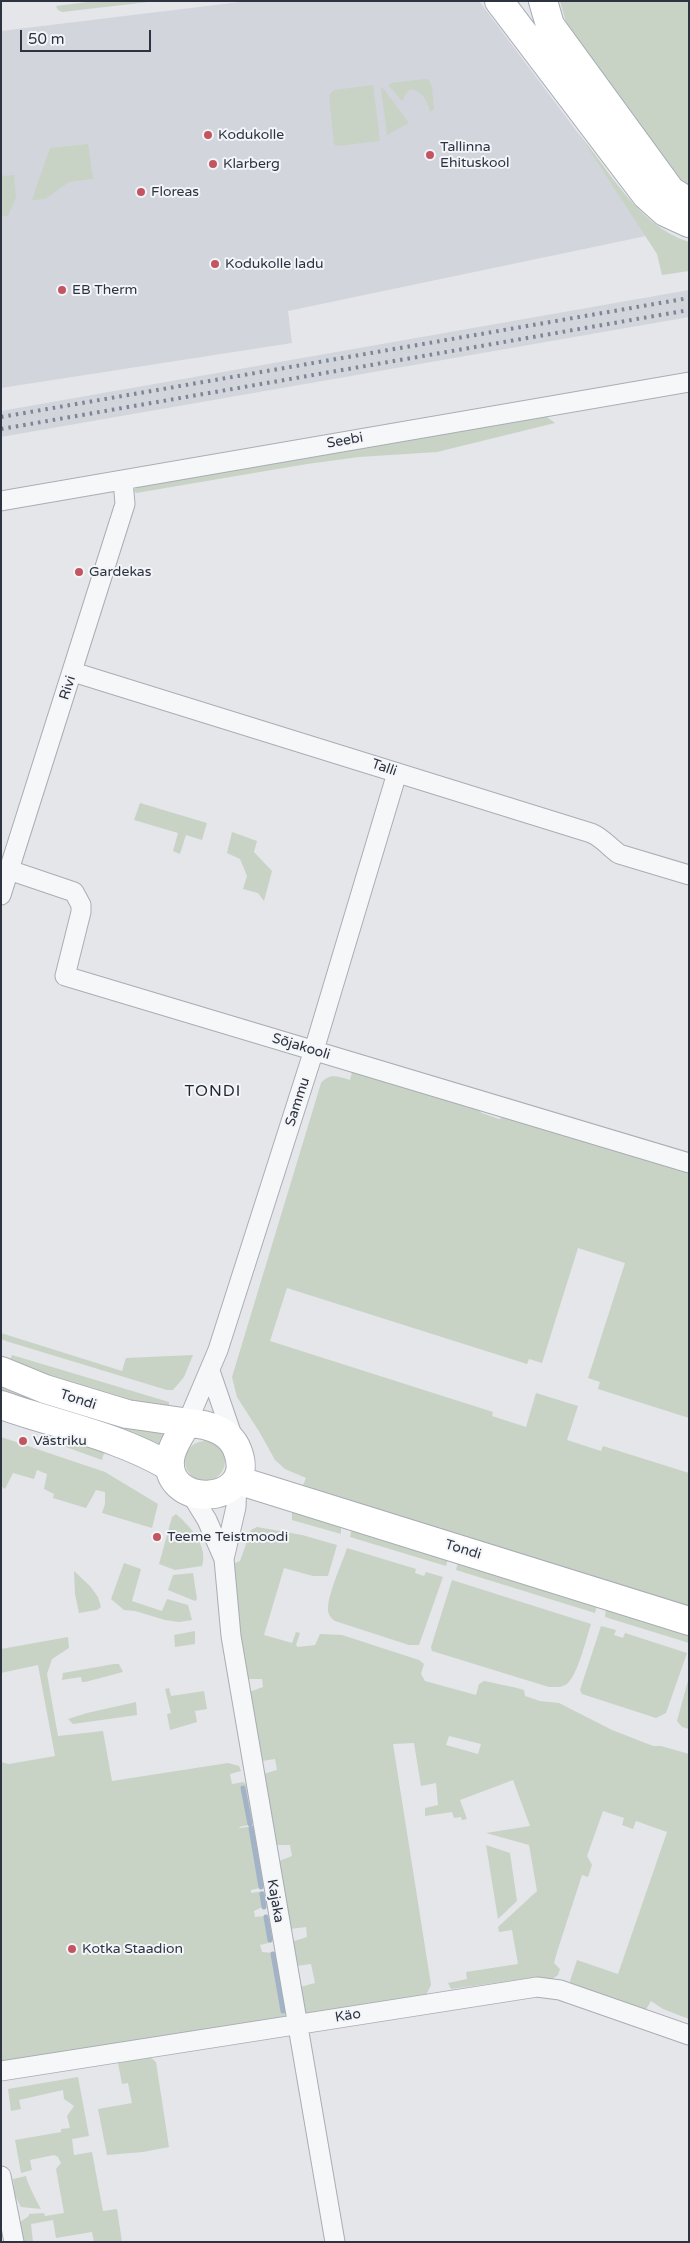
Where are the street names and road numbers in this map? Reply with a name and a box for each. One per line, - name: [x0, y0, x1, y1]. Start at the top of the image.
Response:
- street label: Seebi: [325, 430, 365, 452]
- street label: Rivi: [56, 674, 80, 702]
- street label: Talli: [369, 756, 399, 780]
- street label: Sõjakooli: [270, 1030, 332, 1064]
- street label: Sammu: [282, 1075, 314, 1129]
- street label: Tondi: [58, 1386, 98, 1414]
- street label: Tondi: [443, 1537, 483, 1563]
- street label: Kajaka: [263, 1878, 287, 1924]
- street label: Käo: [334, 2006, 362, 2026]

